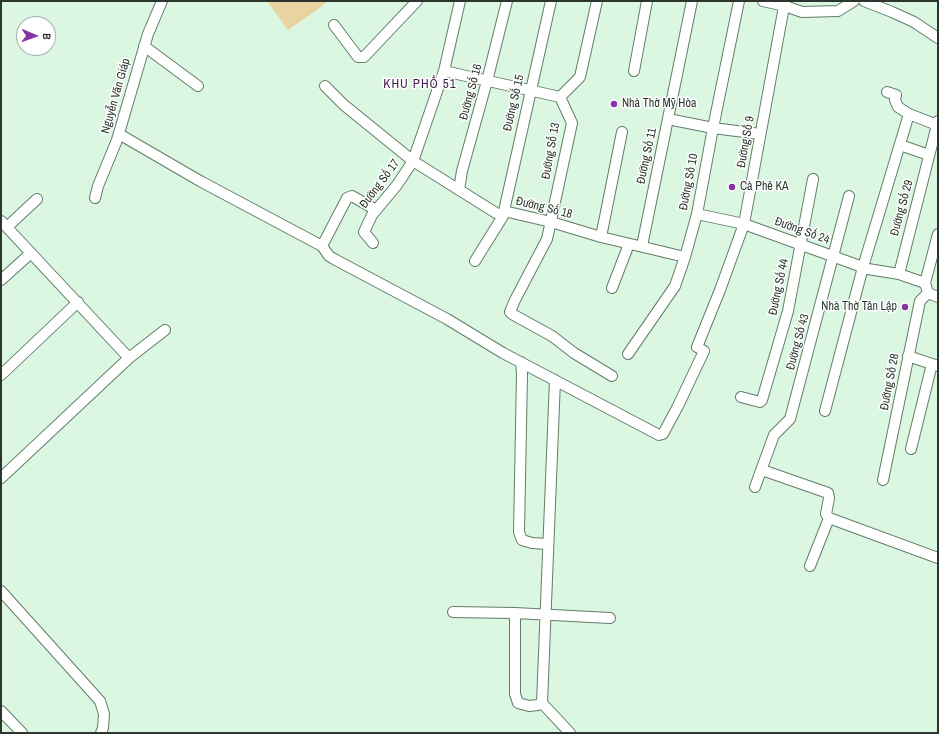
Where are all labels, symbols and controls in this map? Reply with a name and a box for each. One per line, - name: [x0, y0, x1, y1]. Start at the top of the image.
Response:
- north arrow: [16, 16, 56, 56]
- text: B: [40, 33, 54, 40]
- street label: Nguyễn Văn Giáp: [98, 57, 134, 135]
- street label: Đường Số 16: [457, 62, 485, 122]
- street label: Đường Số 15: [501, 73, 527, 133]
- district label: KHU PHỐ 51: [383, 77, 457, 93]
- place label: Nhà Thờ Mỹ Hòa: [622, 97, 696, 111]
- marker: Nhà Thờ Mỹ Hòa: [609, 99, 619, 109]
- street label: Đường Số 9: [734, 115, 758, 169]
- street label: Đường Số 13: [539, 121, 563, 181]
- street label: Đường Số 11: [634, 127, 660, 185]
- street label: Đường Số 10: [676, 152, 702, 212]
- street label: Đường Số 17: [357, 157, 403, 211]
- street label: Đường Số 29: [888, 178, 916, 238]
- place label: Cà Phê KA: [740, 180, 789, 194]
- marker: Cà Phê KA: [727, 182, 737, 192]
- street label: Đường Số 18: [514, 194, 574, 222]
- street label: Đường Số 24: [773, 214, 831, 248]
- street label: Đường Số 44: [766, 257, 792, 317]
- place label: Nhà Thờ Tân Lập: [821, 300, 897, 314]
- marker: Nhà Thờ Tân Lập: [900, 302, 910, 312]
- street label: Đường Số 43: [784, 312, 812, 372]
- street label: Đường Số 28: [877, 352, 903, 412]

